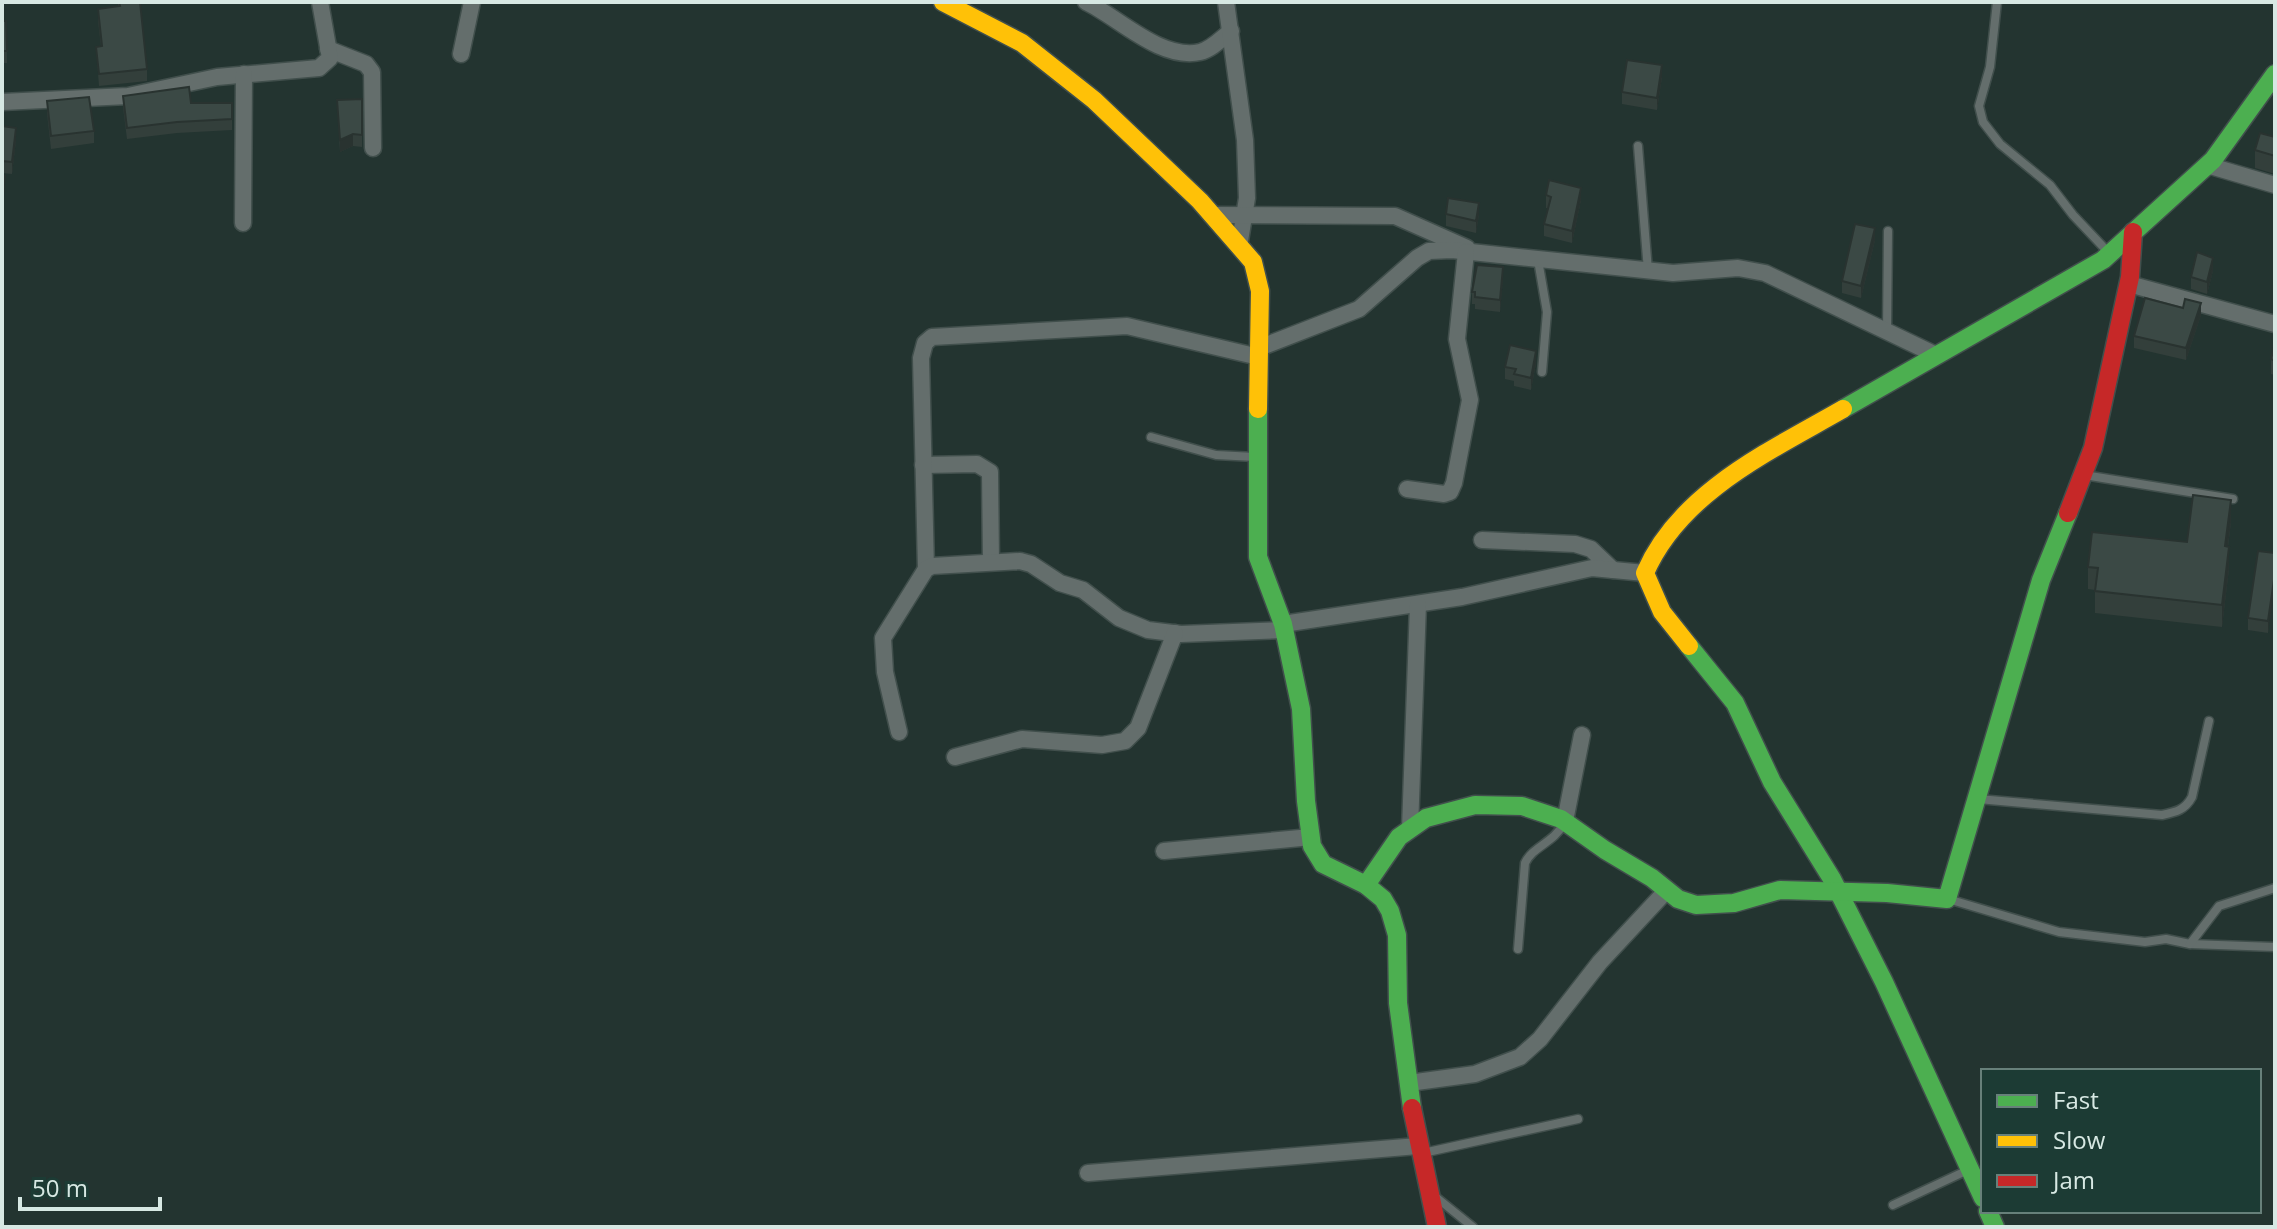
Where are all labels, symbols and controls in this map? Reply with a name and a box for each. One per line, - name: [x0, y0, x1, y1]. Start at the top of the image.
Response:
- legend: [1981, 1069, 2261, 1213]
- text: Fast: [2053, 1083, 2099, 1116]
- text: Slow: [2053, 1123, 2106, 1156]
- scale bar: [20, 1161, 160, 1211]
- text: Jam: [2051, 1163, 2095, 1196]
- text: 50 m: [32, 1171, 88, 1204]

